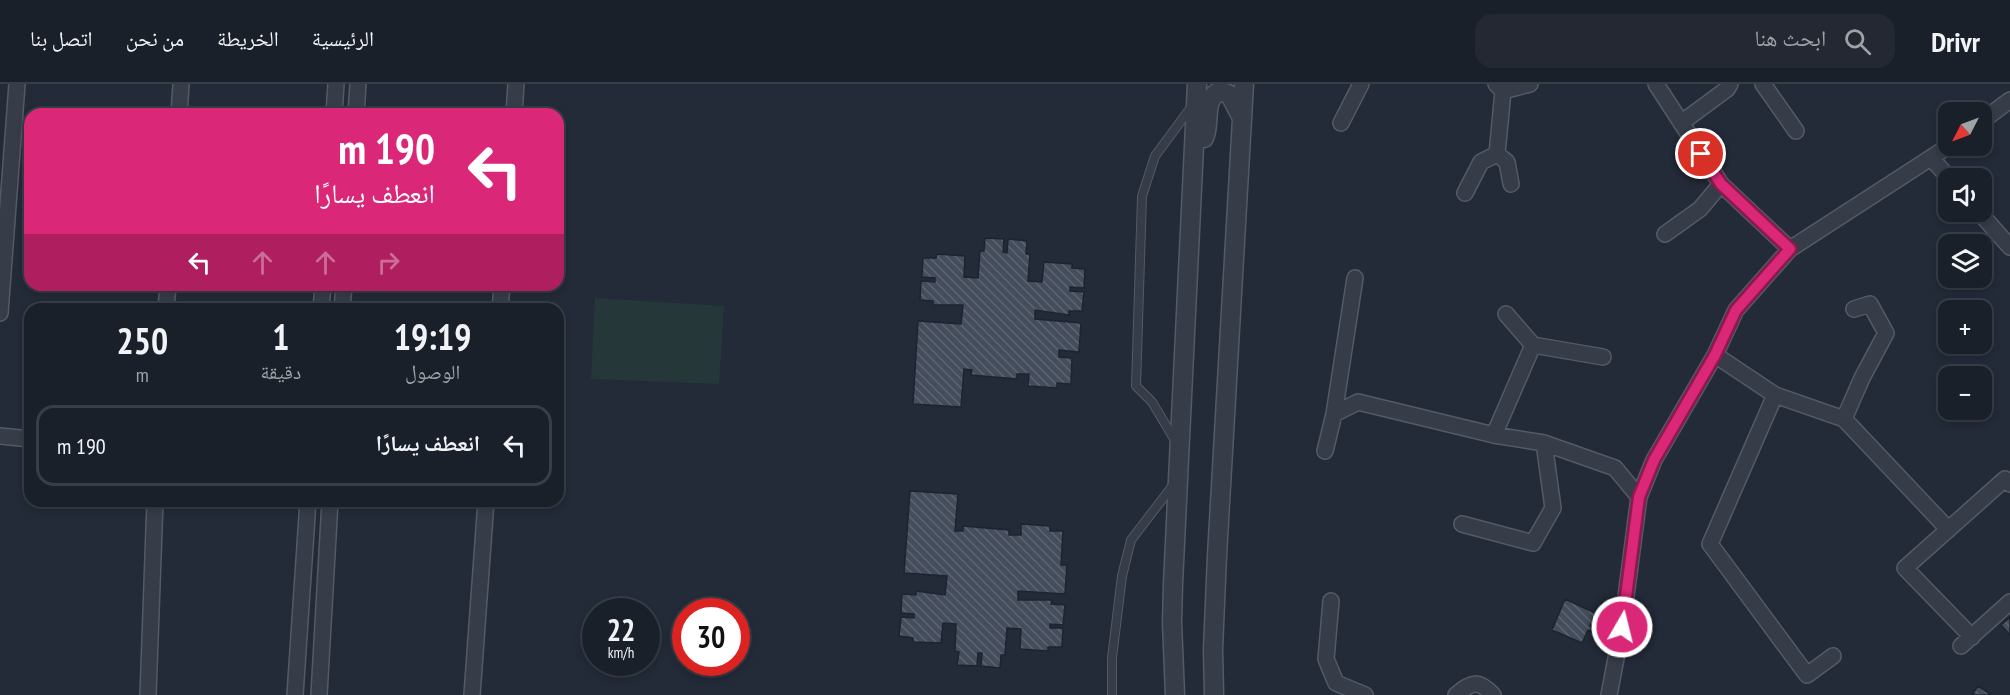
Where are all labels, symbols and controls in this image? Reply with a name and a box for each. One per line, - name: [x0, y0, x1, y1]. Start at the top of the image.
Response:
- search box: [1475, 14, 1895, 68]
- text: Drivr: [1931, 23, 1980, 60]
- text: ابحث هنا: [1754, 24, 1826, 52]
- text: اتصل بنا: [30, 25, 93, 52]
- text: من نحن: [126, 25, 184, 52]
- text: الخريطة: [217, 25, 279, 52]
- text: الرئيسية: [312, 25, 374, 52]
- icon: search: [1841, 25, 1874, 58]
- north arrow: [1938, 102, 1992, 156]
- map controls: [1938, 102, 1992, 420]
- text: 190 m: [338, 121, 435, 176]
- pin: [1675, 128, 1726, 179]
- icon: left: [456, 132, 534, 210]
- icon: arrive: [1684, 137, 1717, 170]
- button: sound: [1938, 168, 1992, 222]
- text: انعطف يسارًا: [314, 176, 435, 210]
- button: layers: [1938, 234, 1992, 288]
- icon: left: [183, 246, 216, 279]
- icon: ahead: [246, 246, 279, 279]
- icon: ahead: [309, 246, 342, 279]
- icon: right: [372, 246, 405, 279]
- button: +: [1938, 300, 1992, 354]
- text: 1: [272, 313, 289, 360]
- text: 19:19: [394, 313, 472, 360]
- text: 250: [116, 317, 168, 364]
- text: دقيقة: [261, 359, 301, 385]
- text: الوصول: [405, 359, 460, 385]
- text: m: [136, 362, 149, 388]
- button: −: [1938, 366, 1992, 420]
- text: انعطف يسارًا: [376, 429, 480, 457]
- icon: left: [498, 429, 531, 462]
- text: 190 m: [57, 432, 106, 460]
- position arrow: [1590, 595, 1654, 659]
- speed limit sign: 30: [672, 598, 750, 676]
- text: 22: [607, 610, 635, 649]
- text: km/h: [608, 643, 634, 662]

